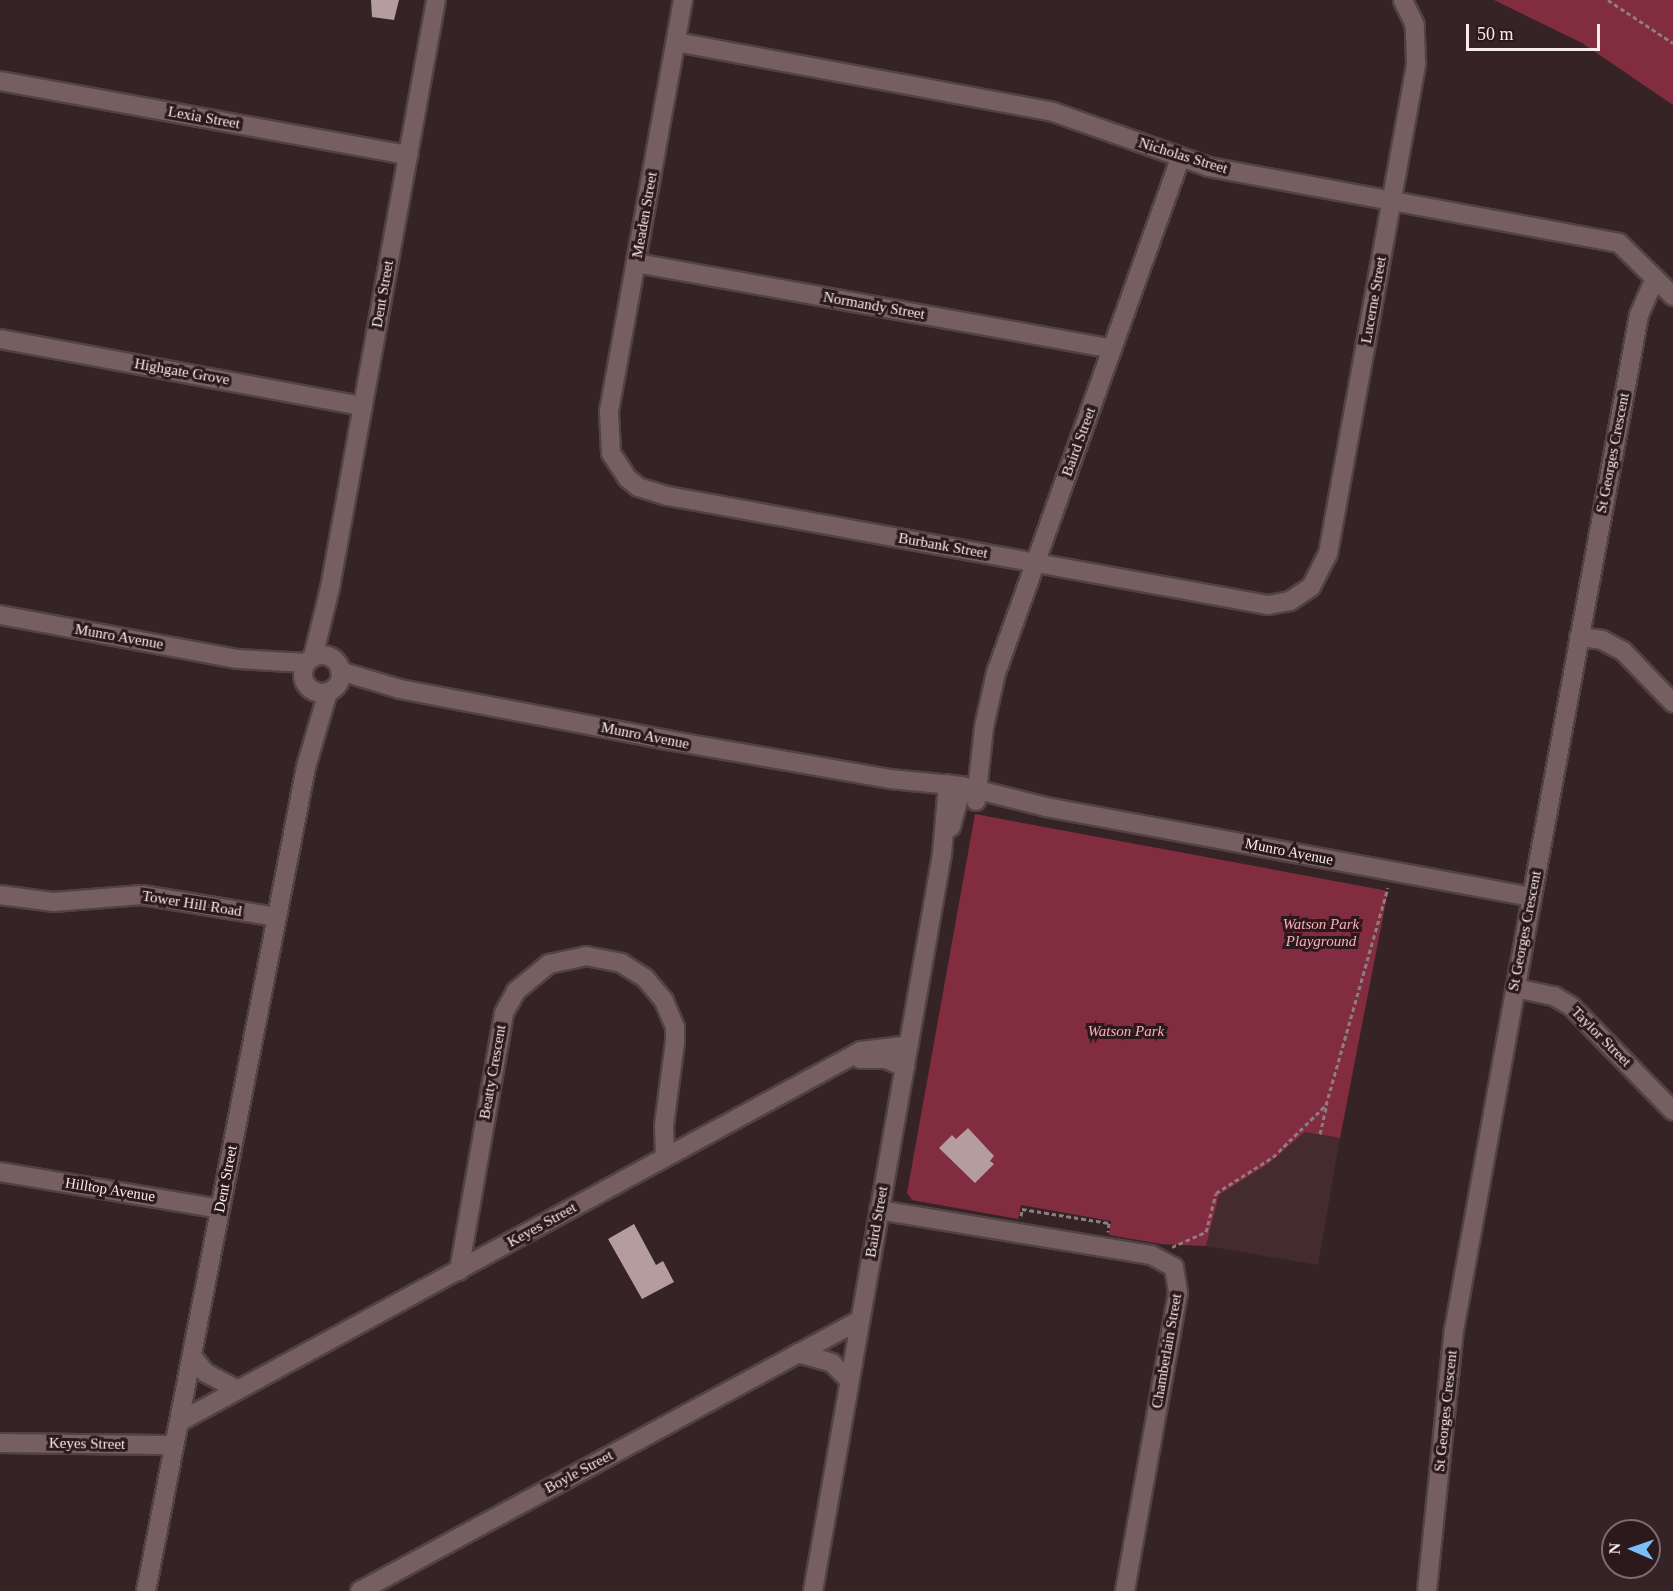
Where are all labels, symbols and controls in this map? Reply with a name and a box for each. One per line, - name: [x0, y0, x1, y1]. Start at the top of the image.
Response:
- scale bar: [1469, 12, 1602, 50]
- text: 50 m: [1477, 24, 1514, 44]
- street label: Lexia Street: [167, 103, 241, 133]
- street label: Nicholas Street: [1136, 134, 1230, 178]
- street label: Meaden Street: [629, 171, 661, 259]
- street label: Lucerne Street: [1358, 255, 1390, 345]
- street label: Dent Street: [368, 259, 398, 329]
- street label: Normandy Street: [822, 288, 926, 324]
- street label: Highgate Grove: [133, 355, 231, 389]
- street label: St Georges Crescent: [1593, 391, 1633, 515]
- street label: Baird Street: [1058, 405, 1100, 479]
- street label: Burbank Street: [897, 529, 989, 563]
- street label: Munro Avenue: [73, 620, 165, 654]
- street label: Munro Avenue: [599, 719, 691, 753]
- street label: Munro Avenue: [1243, 835, 1335, 869]
- street label: St Georges Crescent: [1505, 869, 1545, 993]
- street label: Tower Hill Road: [141, 887, 243, 921]
- park label: Watson Park Playground: [1283, 915, 1359, 950]
- street label: Taylor Street: [1567, 1003, 1635, 1071]
- street label: Beatty Crescent: [476, 1023, 510, 1121]
- park label: Watson Park: [1088, 1023, 1164, 1041]
- street label: Dent Street: [211, 1144, 241, 1214]
- street label: Hilltop Avenue: [63, 1174, 157, 1206]
- street label: Baird Street: [862, 1185, 892, 1259]
- street label: Keyes Street: [504, 1199, 580, 1251]
- street label: Chamberlain Street: [1148, 1292, 1186, 1410]
- street label: St Georges Crescent: [1431, 1349, 1461, 1473]
- street label: Keyes Street: [49, 1434, 125, 1454]
- street label: Boyle Street: [542, 1447, 616, 1497]
- north arrow: [1601, 1519, 1661, 1579]
- text: N: [1606, 1542, 1623, 1554]

